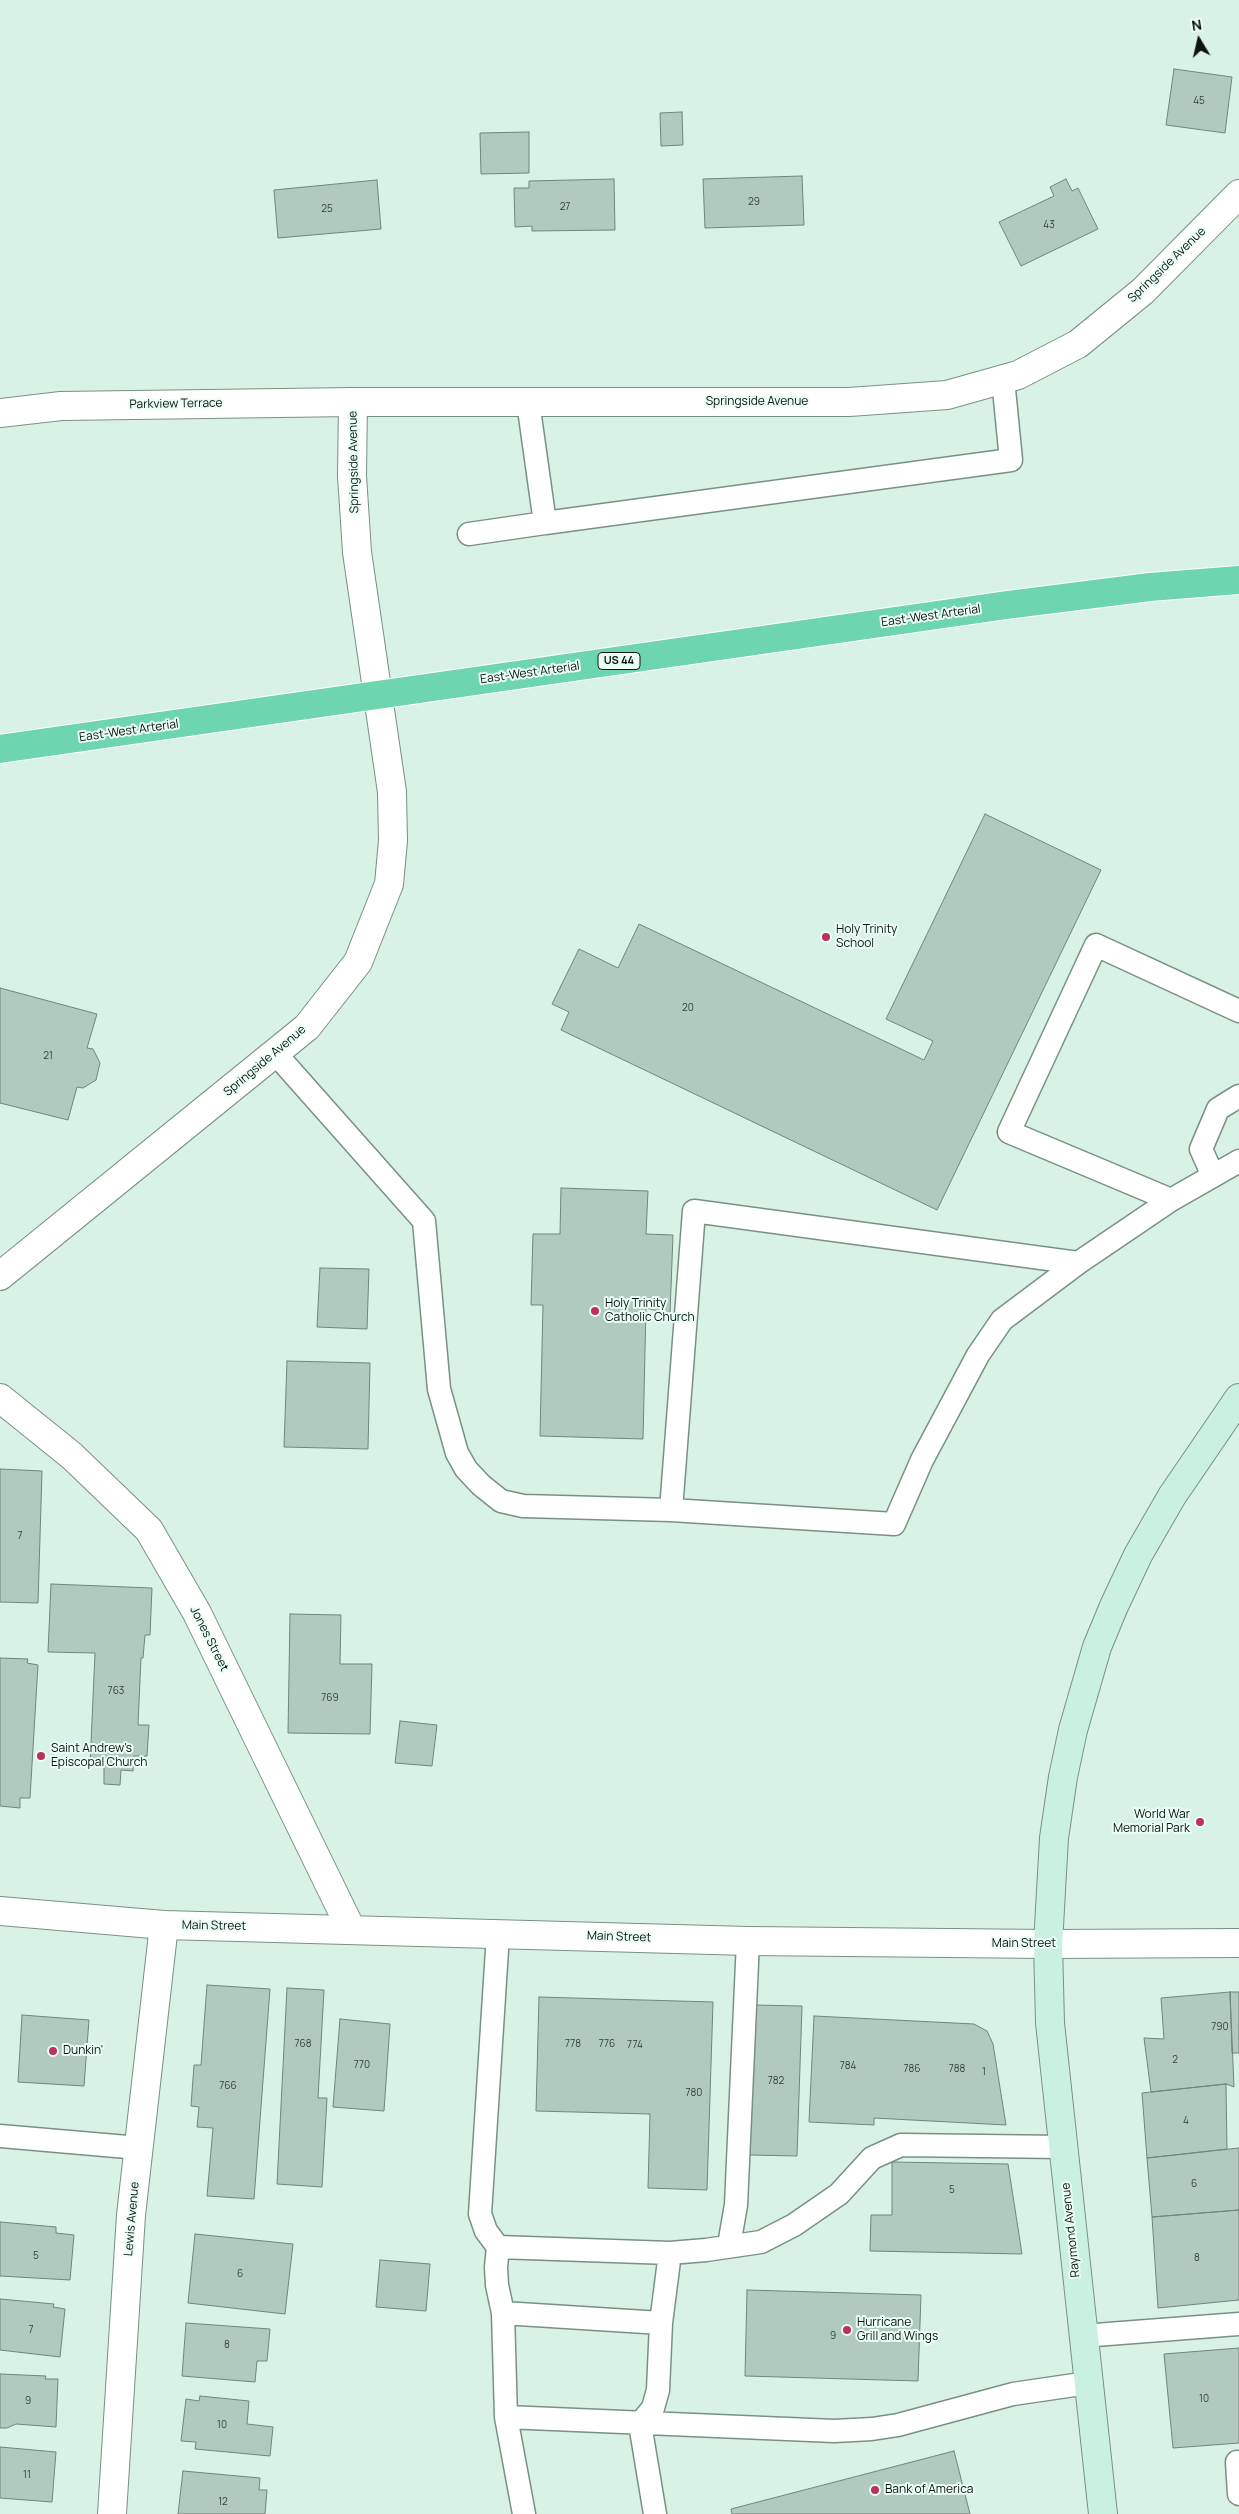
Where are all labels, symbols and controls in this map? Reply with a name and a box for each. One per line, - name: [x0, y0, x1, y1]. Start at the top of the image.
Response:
- north arrow: [1174, 15, 1224, 65]
- text: N: [1190, 15, 1203, 35]
- house number: 45: [1193, 95, 1205, 107]
- house number: 29: [748, 196, 760, 208]
- house number: 27: [560, 201, 570, 213]
- house number: 25: [321, 203, 333, 215]
- house number: 43: [1043, 219, 1055, 231]
- street label: Springside Avenue: [1125, 224, 1209, 306]
- street label: Springside Avenue: [706, 395, 808, 409]
- street label: Parkview Terrace: [129, 396, 223, 412]
- street label: Springside Avenue: [346, 411, 362, 513]
- street label: East-West Arterial: [880, 602, 982, 630]
- road number: US 44: [598, 652, 640, 669]
- street label: East-West Arterial: [479, 659, 581, 687]
- street label: East-West Arterial: [78, 717, 180, 745]
- place label: Holy Trinity School: [836, 923, 897, 951]
- marker: Holy Trinity School: [820, 931, 832, 943]
- house number: 20: [682, 1002, 694, 1014]
- street label: Springside Avenue: [221, 1023, 309, 1099]
- house number: 21: [43, 1050, 53, 1062]
- place label: Holy Trinity Catholic Church: [605, 1297, 695, 1325]
- marker: Holy Trinity Catholic Church: [589, 1305, 601, 1317]
- house number: 7: [17, 1530, 23, 1542]
- street label: Jones Street: [187, 1604, 231, 1674]
- house number: 763: [108, 1685, 124, 1697]
- house number: 769: [321, 1692, 339, 1704]
- place label: Saint Andrew's Episcopal Church: [51, 1742, 147, 1770]
- marker: Saint Andrew's Episcopal Church: [35, 1750, 47, 1762]
- place label: World War Memorial Park: [1113, 1808, 1190, 1836]
- marker: World War Memorial Park: [1194, 1816, 1206, 1828]
- street label: Main Street: [182, 1918, 246, 1934]
- street label: Main Street: [587, 1929, 651, 1945]
- street label: Main Street: [992, 1937, 1056, 1951]
- house number: 790: [1211, 2021, 1229, 2033]
- house number: 768: [294, 2038, 312, 2050]
- house number: 778: [565, 2038, 581, 2050]
- house number: 776: [599, 2038, 615, 2050]
- house number: 774: [627, 2039, 643, 2051]
- place label: Dunkin': [63, 2044, 103, 2058]
- marker: Dunkin': [47, 2045, 59, 2057]
- house number: 2: [1172, 2054, 1178, 2066]
- house number: 770: [354, 2059, 370, 2071]
- house number: 784: [840, 2060, 856, 2072]
- house number: 786: [903, 2063, 921, 2075]
- house number: 788: [949, 2063, 965, 2075]
- house number: 1: [982, 2066, 986, 2078]
- house number: 782: [768, 2075, 784, 2087]
- house number: 766: [219, 2080, 237, 2092]
- house number: 780: [686, 2087, 702, 2099]
- house number: 4: [1183, 2115, 1189, 2127]
- house number: 6: [1191, 2178, 1197, 2190]
- street label: Lewis Avenue: [122, 2181, 142, 2257]
- street label: Raymond Avenue: [1059, 2182, 1083, 2278]
- house number: 5: [949, 2184, 955, 2196]
- house number: 5: [33, 2250, 39, 2262]
- house number: 8: [1194, 2252, 1200, 2264]
- house number: 6: [237, 2268, 243, 2280]
- place label: Hurricane Grill and Wings: [857, 2316, 938, 2344]
- house number: 7: [28, 2324, 34, 2336]
- marker: Hurricane Grill and Wings: [841, 2324, 853, 2336]
- house number: 9: [830, 2330, 836, 2342]
- house number: 8: [224, 2339, 230, 2351]
- house number: 10: [1199, 2393, 1209, 2405]
- house number: 9: [25, 2395, 31, 2407]
- house number: 10: [217, 2419, 227, 2431]
- house number: 11: [23, 2469, 31, 2481]
- place label: Bank of America: [885, 2483, 973, 2497]
- marker: Bank of America: [869, 2484, 881, 2496]
- house number: 12: [218, 2496, 228, 2508]

